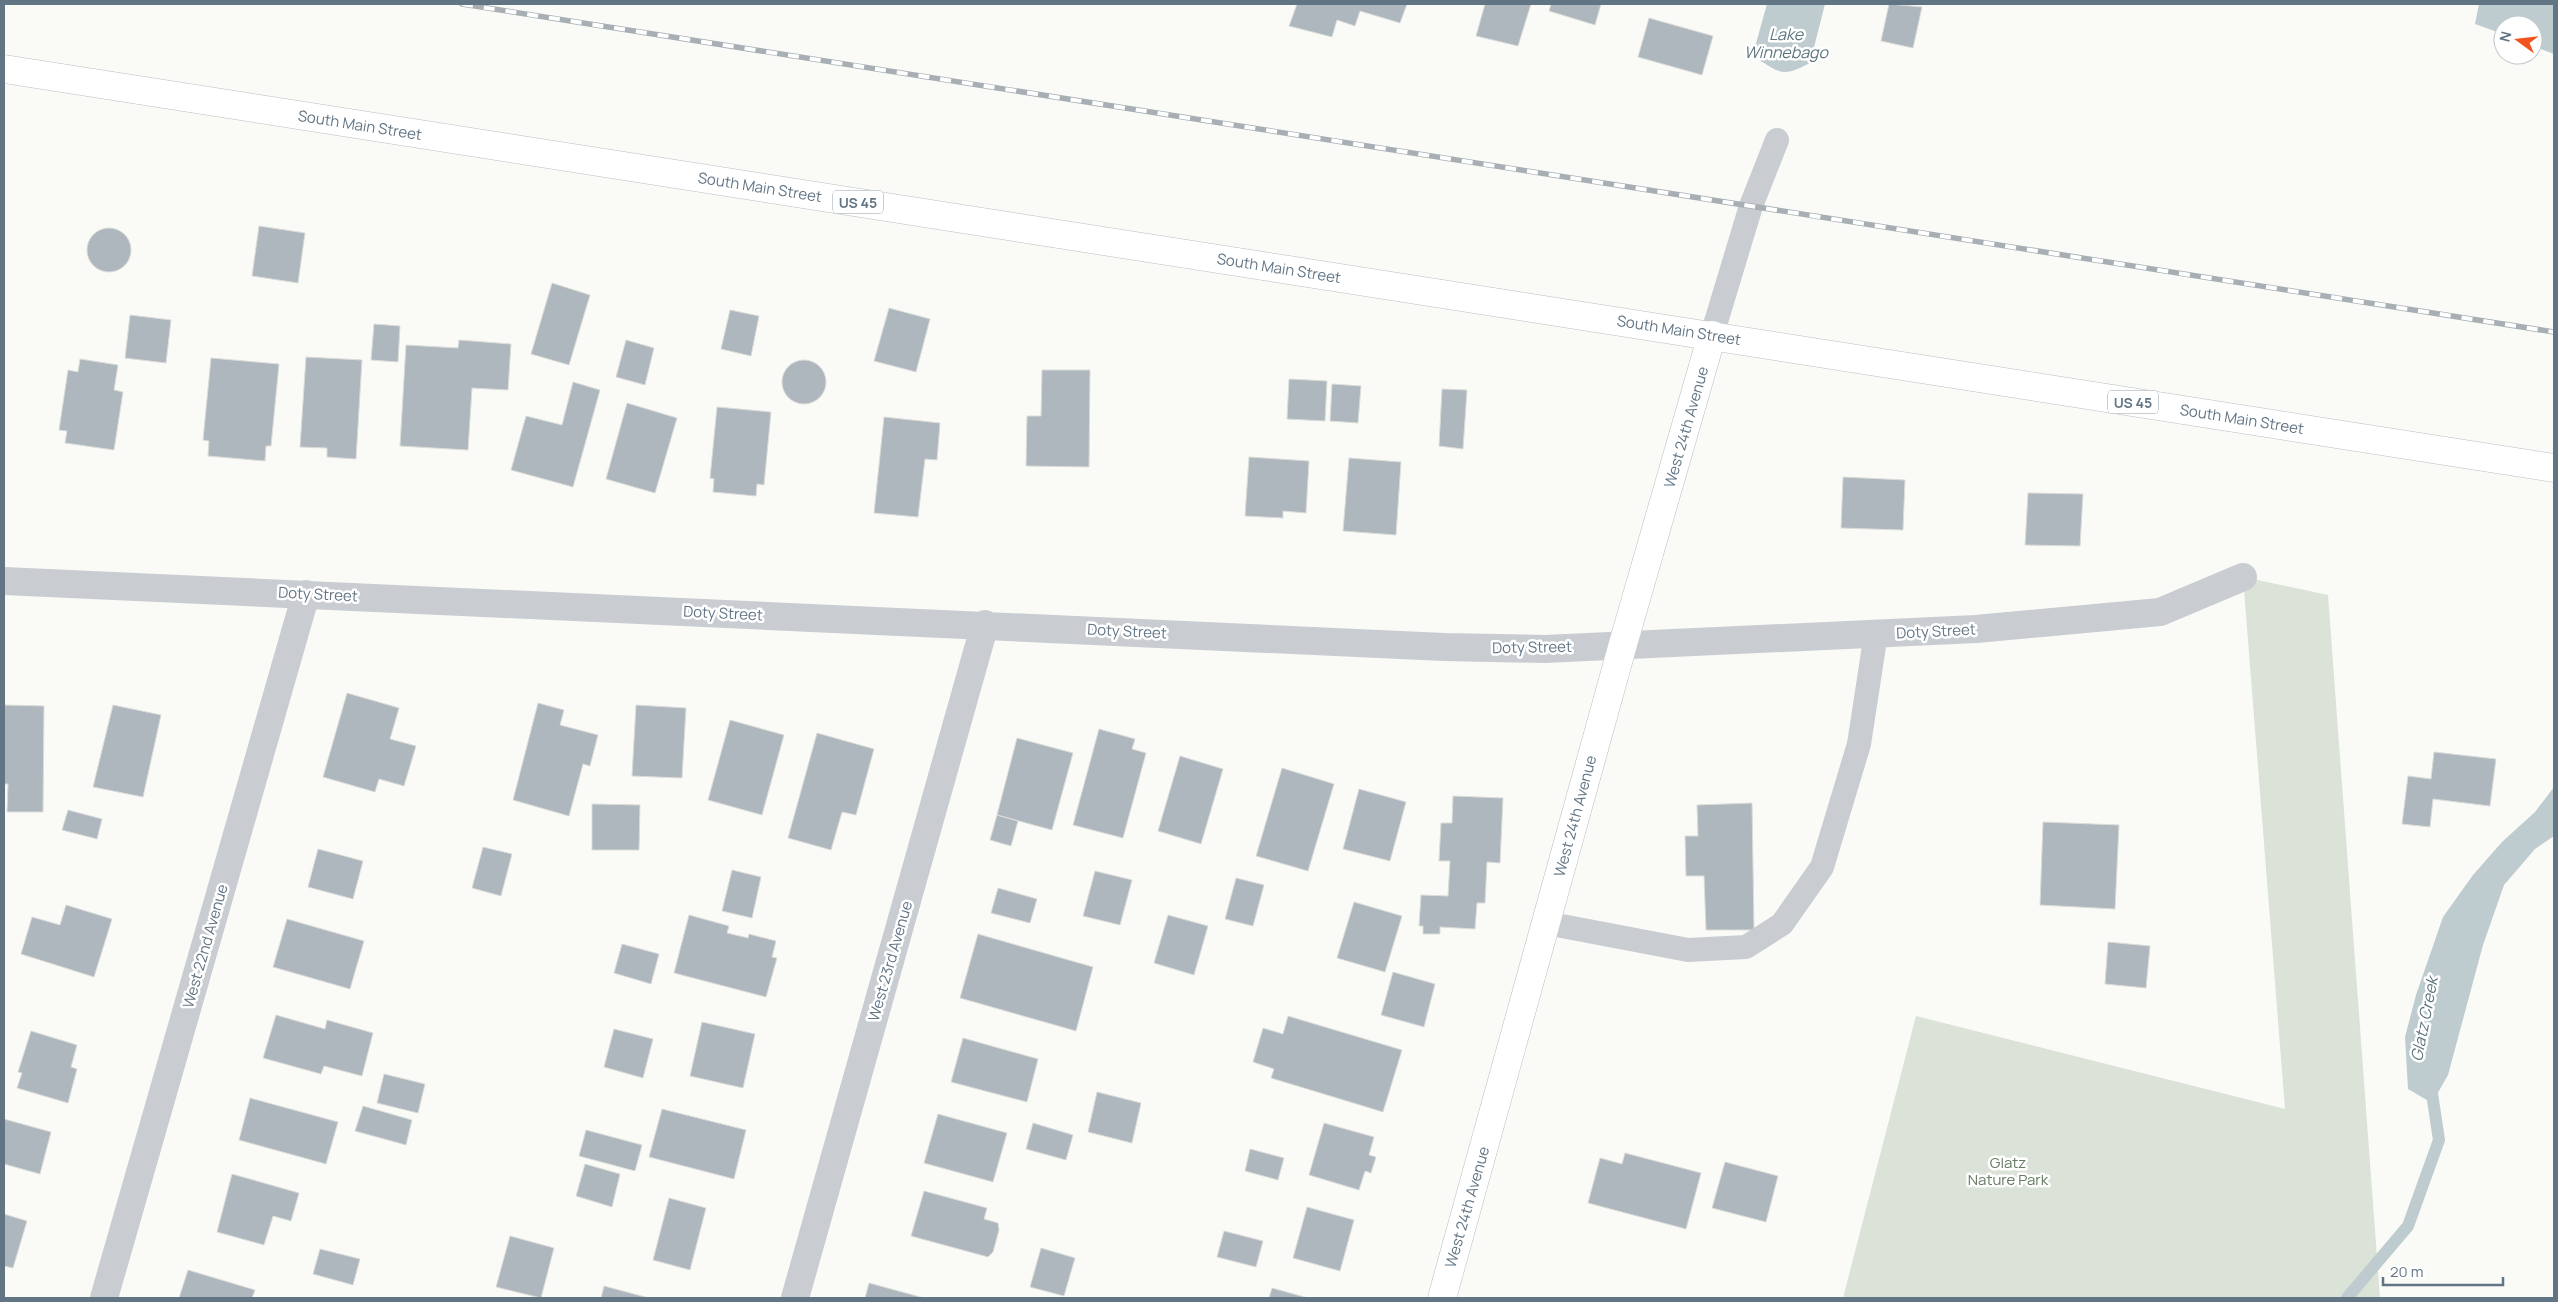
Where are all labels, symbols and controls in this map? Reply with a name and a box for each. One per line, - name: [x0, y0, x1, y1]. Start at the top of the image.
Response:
- north arrow: [2493, 15, 2543, 65]
- water label: Lake Winnebago: [1744, 23, 1830, 63]
- text: N: [2494, 29, 2515, 44]
- street label: South Main Street: [296, 105, 424, 145]
- street label: South Main Street: [696, 167, 824, 207]
- road number: US 45: [833, 190, 883, 213]
- street label: South Main Street: [1215, 248, 1343, 288]
- street label: South Main Street: [1615, 310, 1743, 350]
- street label: West 24th Avenue: [1659, 364, 1713, 490]
- road number: US 45: [2108, 391, 2158, 414]
- street label: South Main Street: [2178, 399, 2306, 439]
- street label: Doty Street: [278, 581, 358, 607]
- street label: Doty Street: [683, 600, 763, 626]
- street label: Doty Street: [1087, 618, 1167, 644]
- street label: Doty Street: [1896, 618, 1976, 644]
- street label: Doty Street: [1492, 636, 1572, 658]
- street label: West 24th Avenue: [1549, 753, 1601, 879]
- street label: West 22nd Avenue: [177, 881, 233, 1010]
- street label: West 23rd Avenue: [863, 898, 917, 1024]
- water label: Glatz Creek: [2405, 973, 2443, 1063]
- street label: West 24th Avenue: [1440, 1144, 1494, 1270]
- park label: Glatz Nature Park: [1968, 1152, 2049, 1190]
- scale bar: [2383, 1254, 2503, 1286]
- text: 20 m: [2390, 1261, 2423, 1282]

